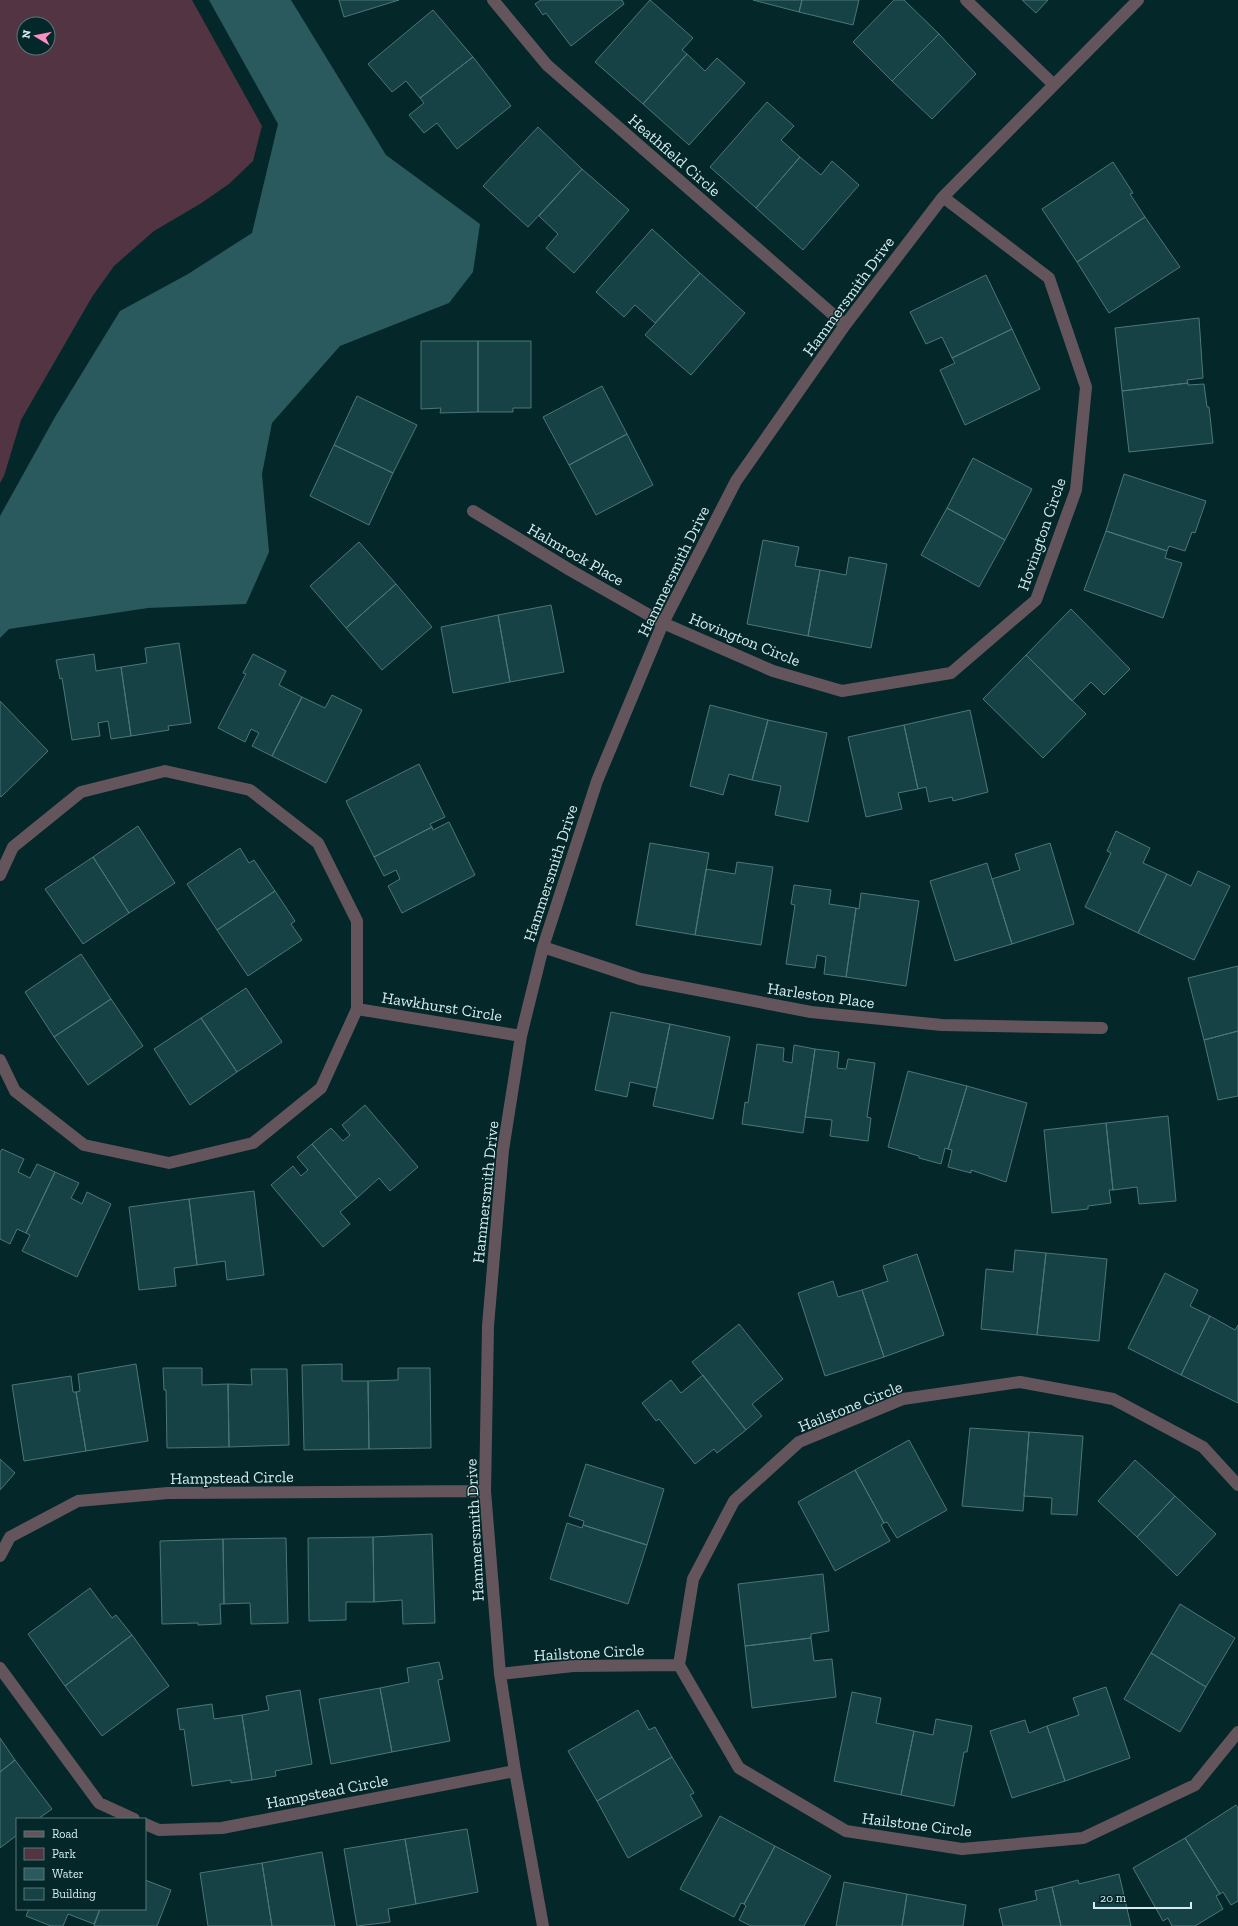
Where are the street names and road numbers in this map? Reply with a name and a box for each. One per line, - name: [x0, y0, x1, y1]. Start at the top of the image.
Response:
- street label: Heathfield Circle: [625, 110, 725, 201]
- street label: Hammersmith Drive: [799, 233, 898, 360]
- street label: Hovington Circle: [1013, 475, 1070, 593]
- street label: Hammersmith Drive: [634, 503, 713, 640]
- street label: Halmrock Place: [524, 519, 627, 590]
- street label: Hovington Circle: [687, 609, 803, 670]
- street label: Hammersmith Drive: [519, 802, 582, 944]
- street label: Harleston Place: [766, 979, 876, 1012]
- street label: Hawkhurst Circle: [380, 988, 504, 1025]
- street label: Hammersmith Drive: [469, 1120, 502, 1264]
- street label: Hailstone Circle: [795, 1377, 905, 1436]
- street label: Hammersmith Drive: [461, 1458, 488, 1602]
- street label: Hampstead Circle: [170, 1467, 294, 1488]
- street label: Hailstone Circle: [533, 1640, 645, 1665]
- street label: Hampstead Circle: [265, 1770, 390, 1813]
- street label: Hailstone Circle: [861, 1808, 973, 1841]

